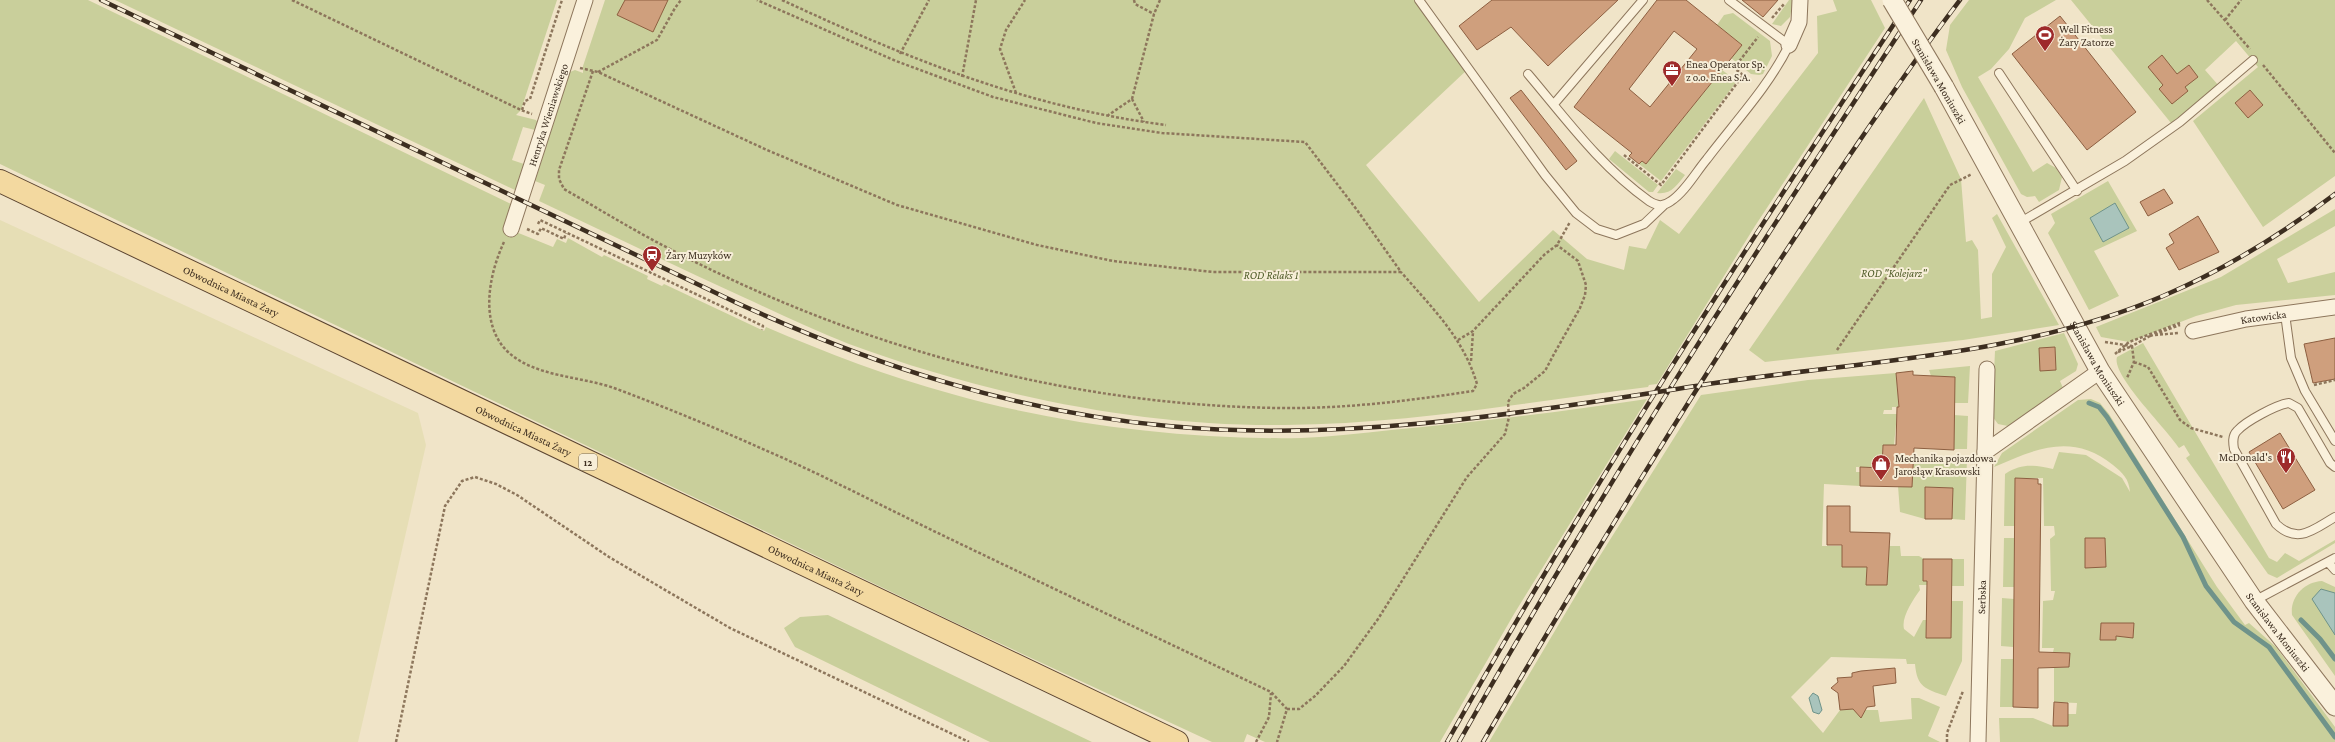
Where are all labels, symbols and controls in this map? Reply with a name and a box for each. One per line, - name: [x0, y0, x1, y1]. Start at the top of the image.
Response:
- place label: Well Fitness Żary Zatorze: [2059, 23, 2114, 49]
- sports icon: Well Fitness Żary Zatorze: [2034, 24, 2056, 52]
- street label: Stanisława Moniuszki: [1910, 36, 1968, 126]
- place label: Enea Operator Sp. z o.o. Enea S.A.: [1686, 58, 1765, 83]
- office icon: Enea Operator Sp. z o.o. Enea S.A.: [1661, 59, 1683, 87]
- street label: Henryka Wieniawskiego: [526, 62, 570, 168]
- station icon: Żary Muzyków: [641, 244, 663, 272]
- place label: Żary Muzyków: [666, 249, 732, 262]
- street label: Obwodnica Miasta Żary: [181, 263, 282, 320]
- park label: ROD "Kolejarz": [1861, 267, 1927, 280]
- park label: ROD Relaks 1: [1244, 269, 1299, 281]
- street label: Katowicka: [2239, 308, 2287, 326]
- street label: Stanisława Moniuszki: [2068, 319, 2127, 408]
- street label: Obwodnica Miasta Żary: [474, 403, 574, 460]
- restaurant icon: McDonald's: [2275, 446, 2297, 474]
- place label: McDonald's: [2219, 451, 2272, 463]
- place label: Mechanika pojazdowa. Jarosłąw Krasowski: [1894, 452, 1996, 478]
- shop icon: Mechanika pojazdowa. Jarosłąw Krasowski: [1870, 453, 1892, 481]
- road number: 12: [579, 454, 597, 470]
- street label: Obwodnica Miasta Żary: [766, 542, 867, 599]
- street label: Serbska: [1975, 580, 1988, 614]
- street label: Stanisława Moniuszki: [2244, 590, 2312, 674]

